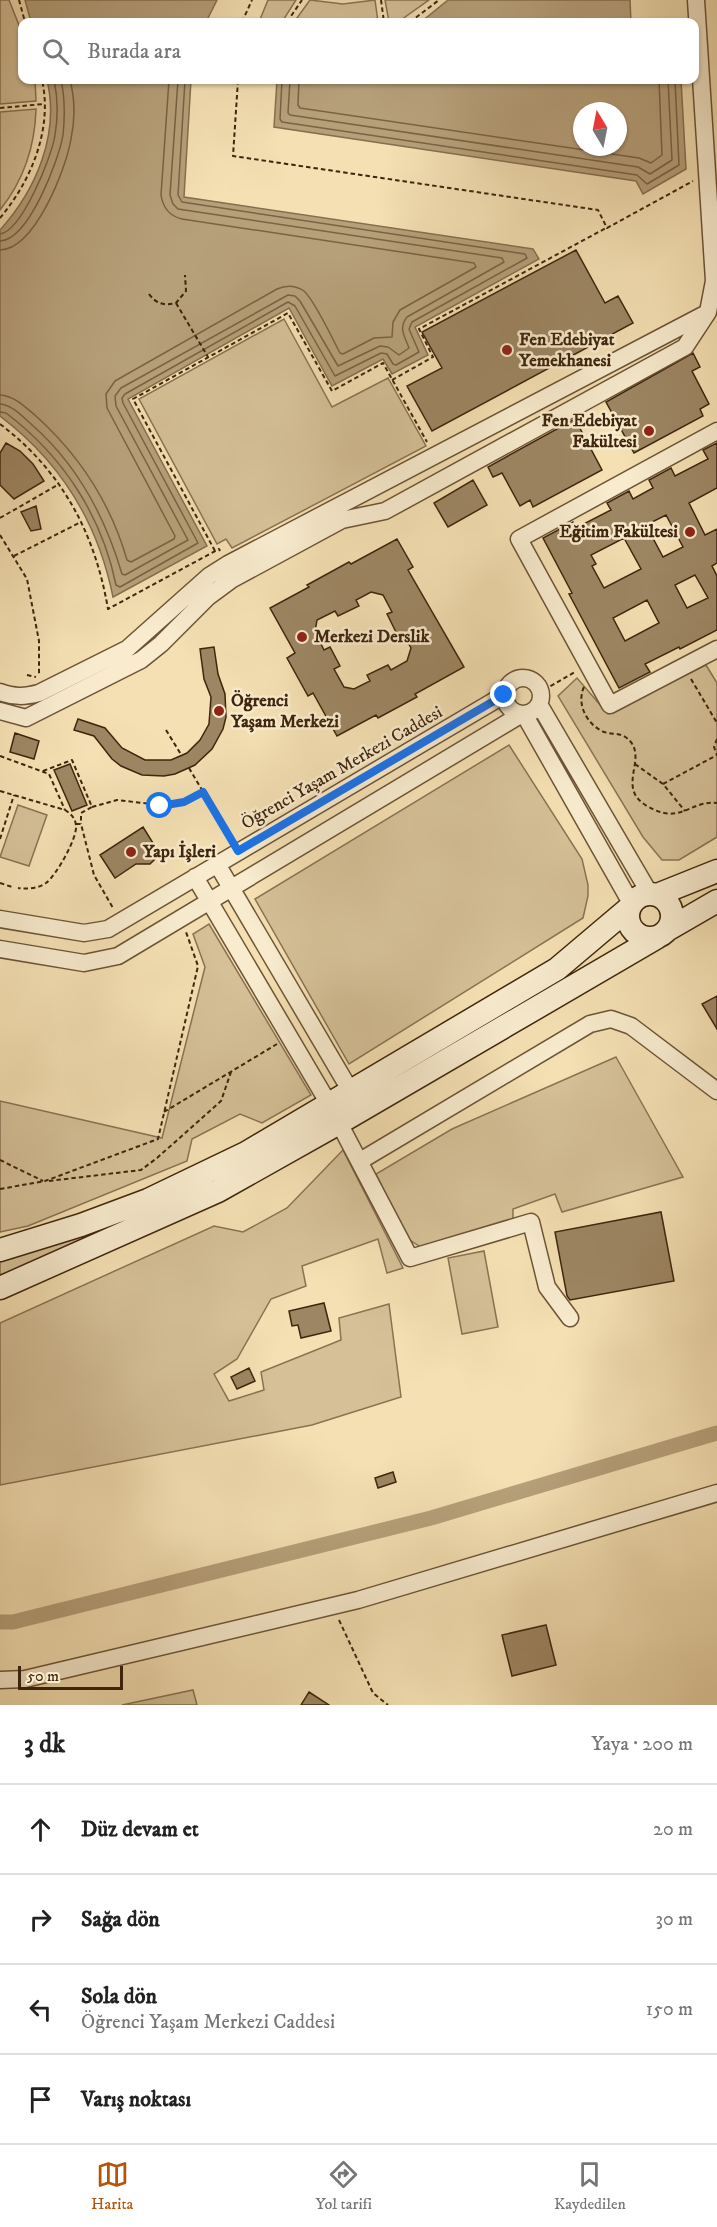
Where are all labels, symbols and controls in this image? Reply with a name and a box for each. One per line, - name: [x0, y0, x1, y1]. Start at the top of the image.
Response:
- search box: [18, 18, 699, 84]
- icon: search: [39, 35, 72, 68]
- text: Burada ara: [87, 38, 181, 65]
- north arrow: [573, 102, 627, 156]
- place label: Fen Edebiyat Yemekhanesi: [518, 329, 615, 372]
- marker: Fen Edebiyat Yemekhanesi: [500, 343, 514, 357]
- place label: Fen Edebiyat Fakültesi: [541, 410, 637, 453]
- marker: Fen Edebiyat Fakültesi: [642, 424, 656, 438]
- place label: Eğitim Fakültesi: [559, 521, 678, 543]
- marker: Eğitim Fakültesi: [683, 525, 697, 539]
- place label: Merkezi Derslik: [314, 626, 430, 648]
- marker: Merkezi Derslik: [295, 630, 309, 644]
- route end: [490, 681, 516, 707]
- place label: Öğrenci Yaşam Merkezi: [230, 689, 339, 733]
- street label: Öğrenci Yaşam Merkezi Caddesi: [237, 701, 447, 835]
- marker: Öğrenci Yaşam Merkezi: [212, 704, 226, 718]
- route start: [146, 792, 172, 818]
- place label: Yapı İşleri: [142, 840, 216, 863]
- marker: Yapı İşleri: [124, 845, 138, 859]
- scale bar: [18, 1663, 123, 1690]
- text: 50 m: [27, 1666, 59, 1686]
- text: 3 dk: [24, 1728, 65, 1761]
- text: Yaya · 200 m: [591, 1732, 693, 1757]
- icon: ahead: [24, 1813, 57, 1846]
- text: Düz devam et: [81, 1816, 199, 1843]
- text: 20 m: [653, 1817, 693, 1842]
- icon: right: [24, 1903, 57, 1936]
- text: Sağa dön: [81, 1906, 160, 1933]
- text: 30 m: [655, 1907, 693, 1932]
- text: Sola dön: [81, 1983, 157, 2010]
- icon: left: [24, 1993, 57, 2026]
- text: 150 m: [646, 1997, 693, 2022]
- text: Öğrenci Yaşam Merkezi Caddesi: [81, 2010, 335, 2035]
- icon: arrive: [24, 2083, 57, 2116]
- text: Varış noktası: [81, 2086, 191, 2113]
- tab: Harita: [91, 2158, 133, 2214]
- tab: Yol tarifi: [316, 2158, 372, 2214]
- tab: Kaydedilen: [554, 2158, 626, 2214]

